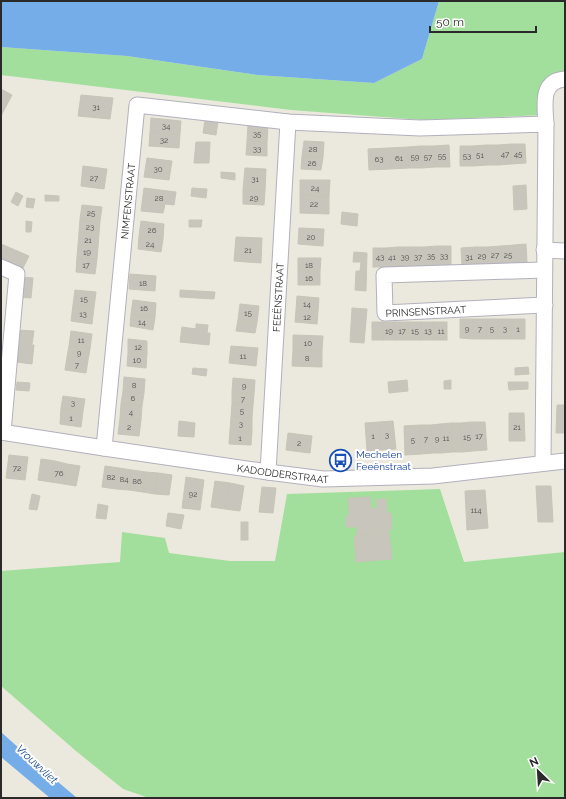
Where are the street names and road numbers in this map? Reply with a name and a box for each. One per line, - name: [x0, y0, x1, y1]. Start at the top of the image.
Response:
- street label: NIMFENSTRAAT: [119, 163, 137, 240]
- street label: FEEËNSTRAAT: [271, 262, 286, 332]
- street label: PRINSENSTRAAT: [385, 304, 466, 319]
- street label: KADODDERSTRAAT: [236, 463, 329, 485]

